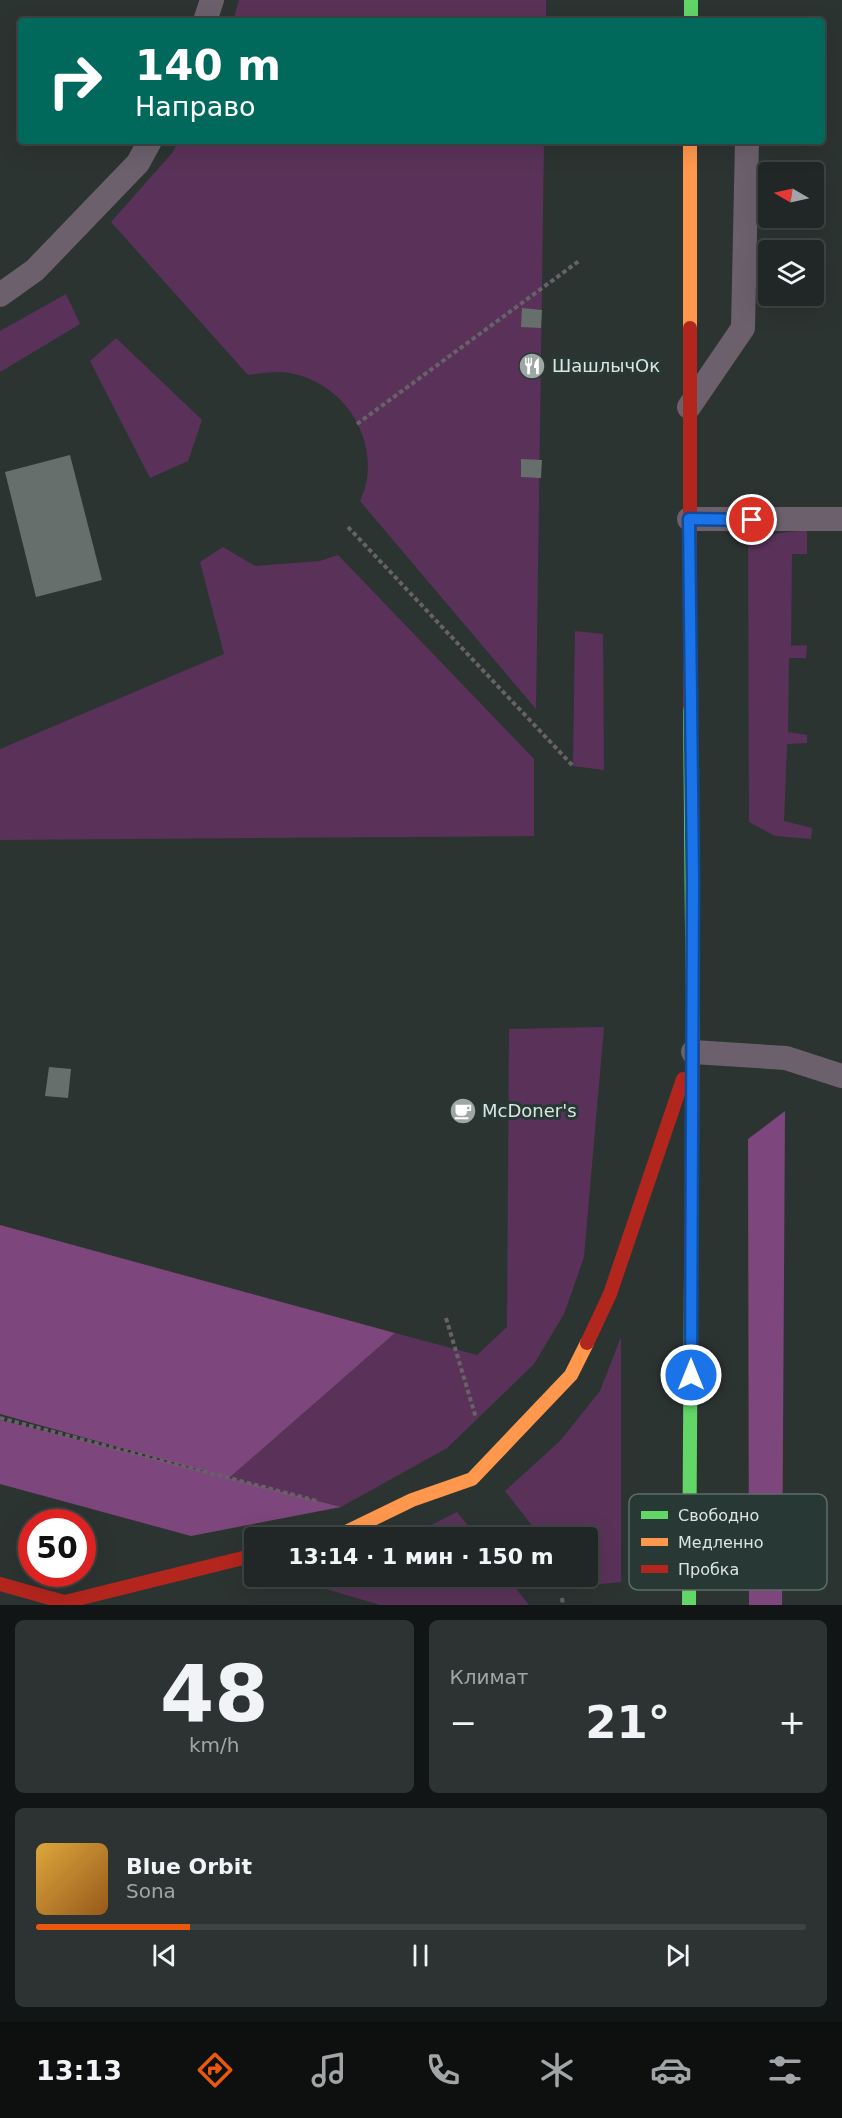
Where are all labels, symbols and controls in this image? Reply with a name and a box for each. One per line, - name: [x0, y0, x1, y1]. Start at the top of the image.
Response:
- text: 140 m: [135, 41, 281, 90]
- icon: right: [36, 42, 114, 120]
- text: Направо: [135, 91, 256, 122]
- north arrow: [758, 162, 824, 228]
- map controls: [758, 162, 824, 306]
- button: layers: [758, 240, 824, 306]
- restaurant icon: ШашлычОк: [517, 351, 547, 381]
- place label: ШашлычОк: [552, 355, 660, 376]
- pin: [726, 494, 777, 545]
- icon: arrive: [735, 503, 768, 536]
- cafe icon: McDoner's: [448, 1096, 478, 1126]
- place label: McDoner's: [482, 1100, 577, 1121]
- position arrow: [659, 1343, 723, 1407]
- legend: [629, 1494, 827, 1590]
- text: Свободно: [678, 1506, 759, 1525]
- speed limit sign: 50: [18, 1509, 96, 1587]
- text: Медленно: [678, 1533, 764, 1552]
- text: 13:14 · 1 мин · 150 m: [288, 1544, 554, 1569]
- text: Пробка: [678, 1560, 739, 1579]
- text: 48: [160, 1649, 269, 1739]
- text: Климат: [450, 1665, 528, 1689]
- text: 21°: [585, 1696, 670, 1749]
- text: −: [450, 1703, 477, 1742]
- text: +: [778, 1703, 806, 1742]
- text: km/h: [189, 1733, 239, 1757]
- text: Blue Orbit: [126, 1854, 252, 1879]
- text: Sona: [126, 1879, 176, 1903]
- icon: previous: [148, 1939, 181, 1972]
- icon: pause: [404, 1939, 437, 1972]
- icon: next: [661, 1939, 694, 1972]
- icon: directions: [194, 2049, 236, 2091]
- icon: music: [308, 2049, 350, 2091]
- icon: phone: [422, 2049, 464, 2091]
- icon: climate: [536, 2049, 578, 2091]
- icon: car: [650, 2049, 692, 2091]
- icon: filters: [764, 2049, 806, 2091]
- text: 13:13: [36, 2055, 122, 2086]

